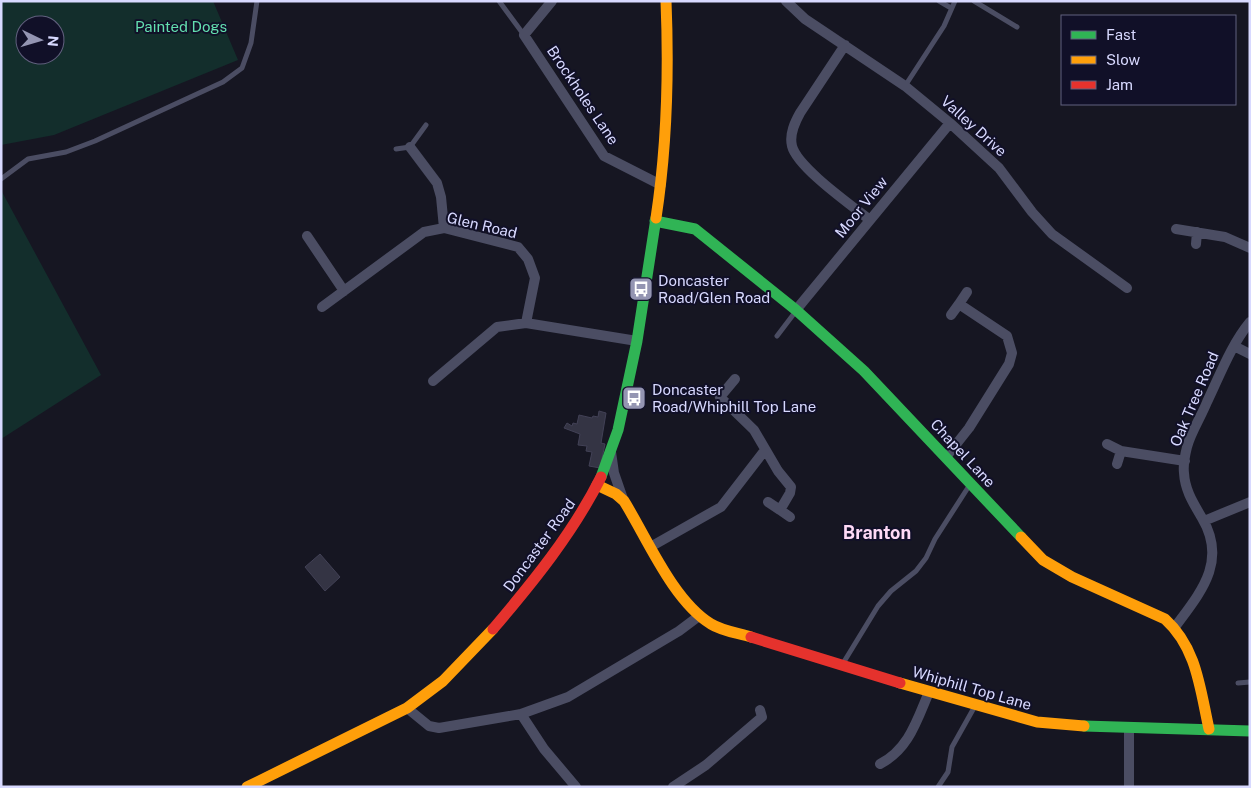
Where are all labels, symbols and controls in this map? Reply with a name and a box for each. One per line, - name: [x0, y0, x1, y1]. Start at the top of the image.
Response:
- north arrow: [15, 15, 65, 65]
- legend: [1061, 15, 1236, 105]
- park label: Painted Dogs: [135, 18, 227, 35]
- text: Fast: [1106, 26, 1136, 43]
- text: N: [45, 35, 61, 47]
- street label: Brockholes Lane: [544, 42, 622, 148]
- text: Slow: [1106, 51, 1141, 68]
- text: Jam: [1106, 76, 1133, 93]
- street label: Valley Drive: [938, 92, 1010, 160]
- street label: Moor View: [831, 173, 891, 241]
- street label: Glen Road: [445, 209, 519, 241]
- place label: Doncaster Road/Glen Road: [658, 272, 770, 306]
- bus stop icon: Doncaster Road/Glen Road: [628, 276, 654, 302]
- street label: Oak Tree Road: [1166, 349, 1222, 449]
- place label: Doncaster Road/Whiphill Top Lane: [652, 381, 816, 415]
- bus stop icon: Doncaster Road/Whiphill Top Lane: [621, 385, 647, 411]
- street label: Chapel Lane: [927, 415, 999, 491]
- street label: Doncaster Road: [500, 495, 578, 595]
- district label: Branton: [843, 522, 911, 543]
- street label: Whiphill Top Lane: [910, 663, 1034, 713]

